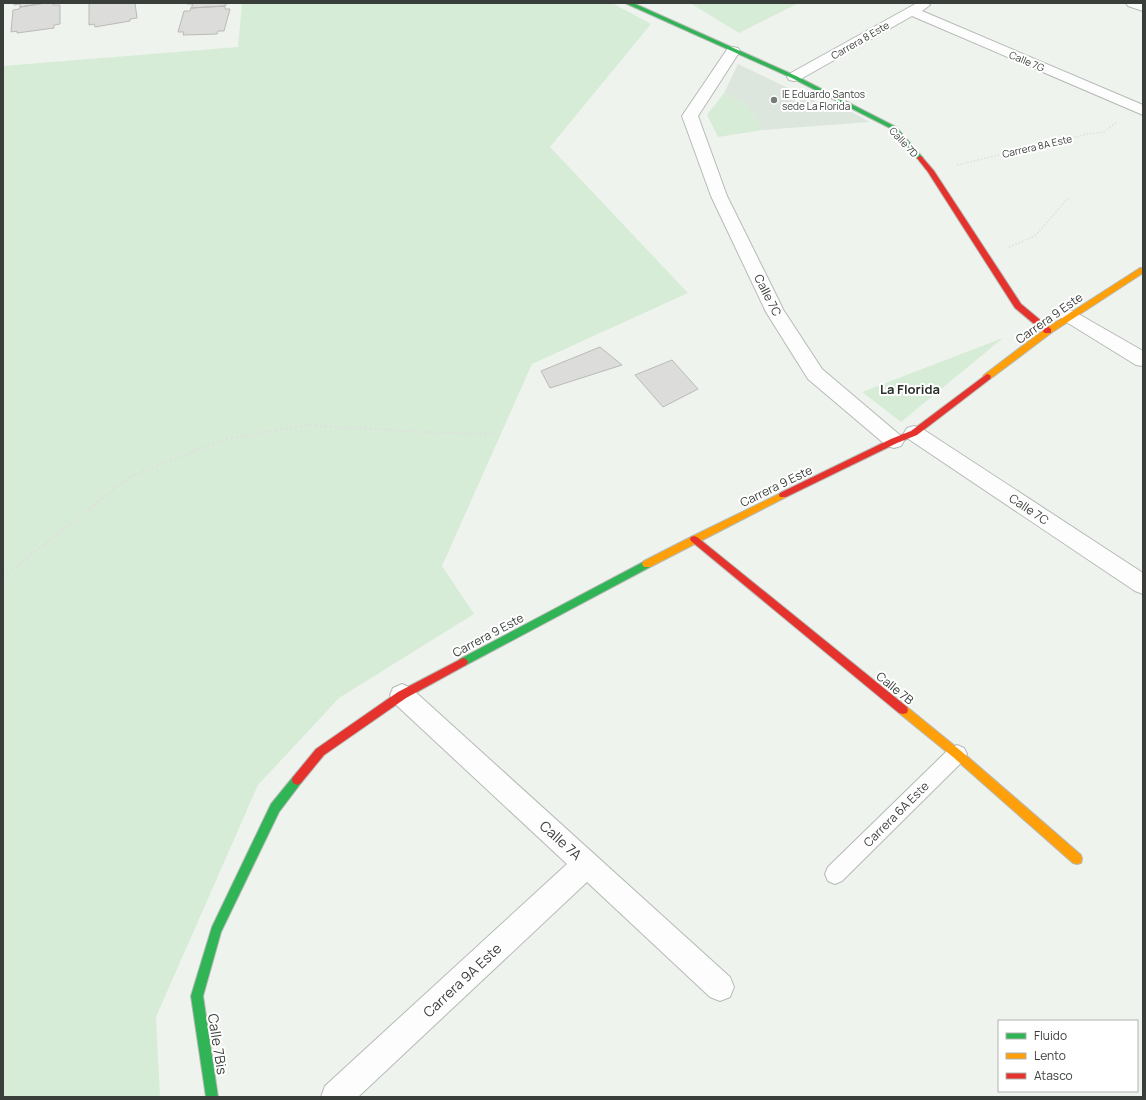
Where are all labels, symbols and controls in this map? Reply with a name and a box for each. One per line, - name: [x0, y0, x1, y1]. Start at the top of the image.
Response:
- street label: Carrera 8 Este: [828, 18, 892, 62]
- street label: Calle 7G: [1007, 47, 1047, 75]
- place label: IE Eduardo Santos sede La Florida: [782, 87, 865, 113]
- marker: IE Eduardo Santos sede La Florida: [769, 95, 779, 105]
- street label: Calle 7D: [886, 124, 922, 160]
- street label: Carrera 8A Este: [1001, 131, 1073, 161]
- street label: Calle 7C: [750, 271, 786, 319]
- street label: Carrera 9 Este: [1012, 289, 1086, 347]
- district label: La Florida: [880, 380, 940, 398]
- street label: Carrera 9 Este: [737, 461, 815, 511]
- street label: Calle 7C: [1006, 489, 1053, 529]
- street label: Carrera 9 Este: [449, 609, 527, 661]
- street label: Calle 7B: [873, 668, 917, 708]
- street label: Carrera 6A Este: [860, 778, 932, 850]
- street label: Calle 7A: [536, 816, 586, 864]
- street label: Carrera 9A Este: [419, 939, 505, 1021]
- street label: Calle 7Bis: [204, 1012, 232, 1076]
- legend: [998, 1020, 1138, 1092]
- text: Fluido: [1034, 1027, 1067, 1044]
- text: Lento: [1034, 1047, 1066, 1064]
- text: Atasco: [1034, 1067, 1073, 1084]

